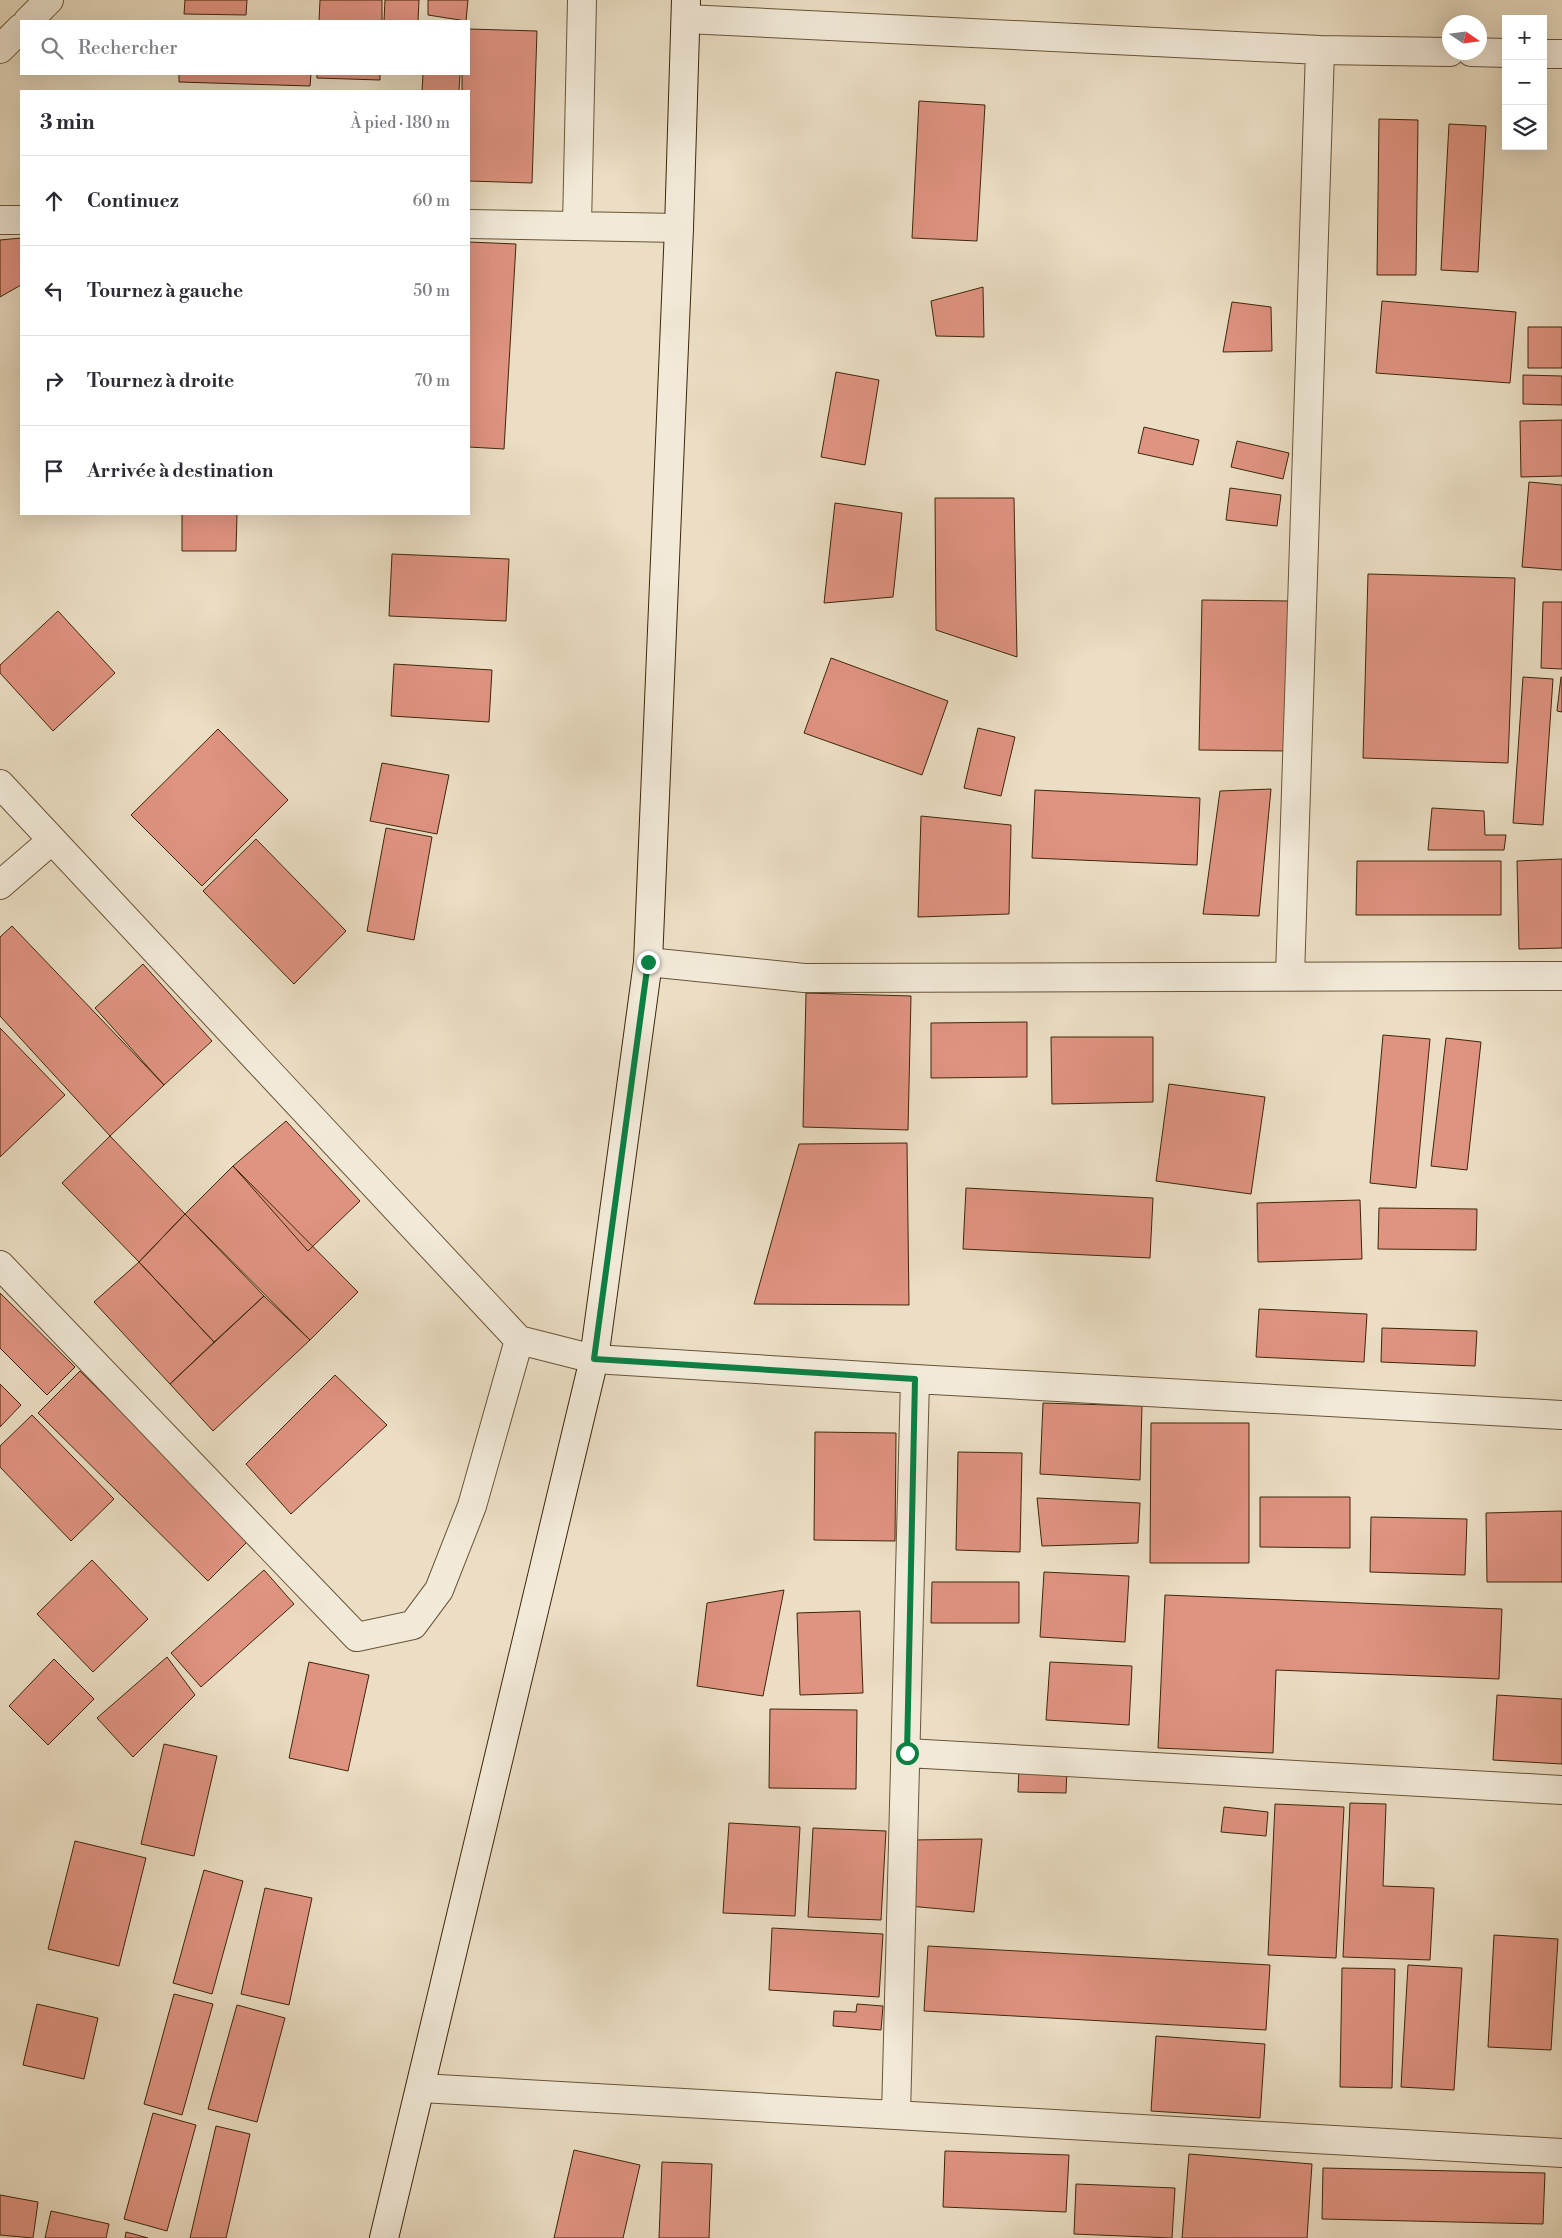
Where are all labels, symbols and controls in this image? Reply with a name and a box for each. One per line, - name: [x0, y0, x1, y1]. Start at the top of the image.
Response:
- north arrow: [1442, 15, 1487, 60]
- map controls: [1502, 15, 1547, 150]
- button: +: [1502, 15, 1547, 60]
- search box: [20, 20, 470, 75]
- icon: search: [38, 34, 66, 62]
- text: Rechercher: [78, 36, 177, 60]
- button: −: [1502, 60, 1547, 105]
- button: layers: [1502, 105, 1547, 150]
- text: 3 min: [40, 110, 95, 136]
- text: À pied · 180 m: [350, 113, 450, 133]
- icon: ahead: [40, 187, 68, 215]
- text: Continuez: [87, 189, 179, 213]
- text: 60 m: [412, 191, 450, 211]
- icon: left: [40, 277, 68, 305]
- text: Tournez à gauche: [87, 279, 243, 303]
- text: 50 m: [413, 281, 450, 301]
- icon: right: [40, 367, 68, 395]
- text: Tournez à droite: [87, 369, 234, 393]
- text: 70 m: [414, 371, 450, 391]
- icon: arrive: [40, 457, 68, 485]
- text: Arrivée à destination: [87, 459, 273, 483]
- route end: [637, 951, 660, 974]
- route start: [896, 1742, 919, 1765]

